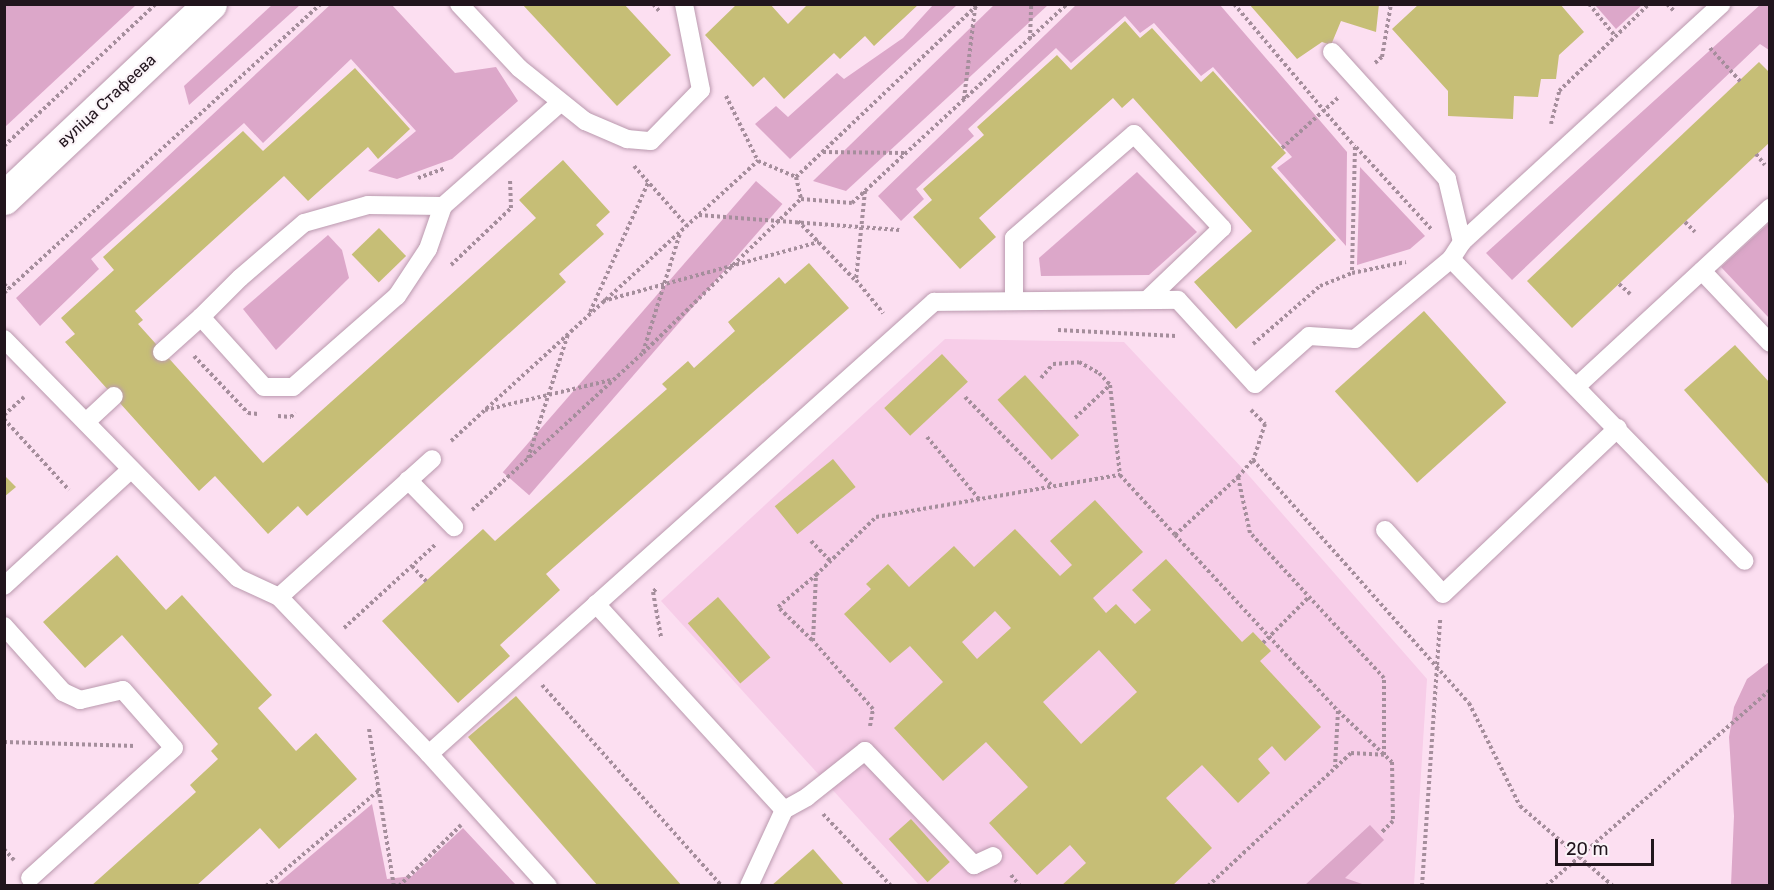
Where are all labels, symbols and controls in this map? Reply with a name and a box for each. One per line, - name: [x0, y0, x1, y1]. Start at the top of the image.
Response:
- street label: вуліца Стафеева: [54, 50, 160, 152]
- scale bar: [1558, 827, 1657, 865]
- text: 20 m: [1566, 838, 1608, 860]

